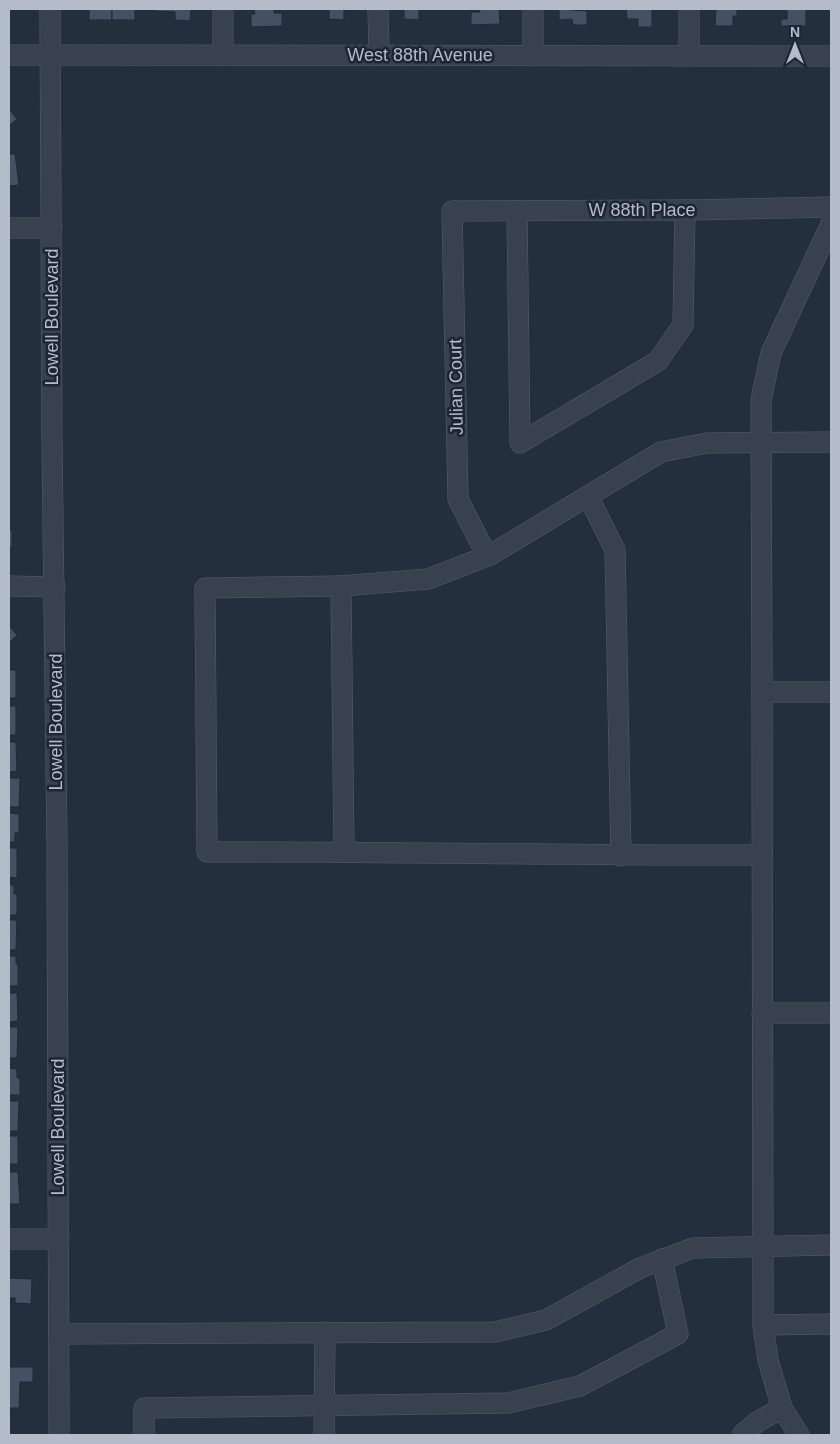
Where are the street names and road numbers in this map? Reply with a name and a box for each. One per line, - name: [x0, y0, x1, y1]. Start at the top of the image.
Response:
- street label: West 88th Avenue: [347, 45, 493, 65]
- street label: W 88th Place: [588, 200, 696, 220]
- street label: Lowell Boulevard: [42, 248, 62, 386]
- street label: Julian Court: [445, 339, 467, 435]
- street label: Lowell Boulevard: [46, 653, 66, 791]
- street label: Lowell Boulevard: [48, 1058, 68, 1196]

